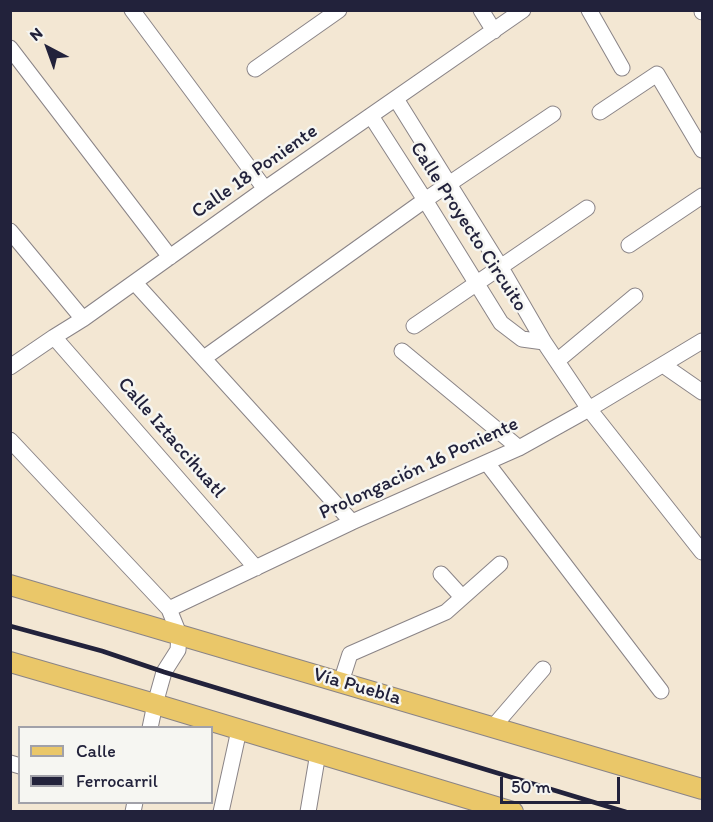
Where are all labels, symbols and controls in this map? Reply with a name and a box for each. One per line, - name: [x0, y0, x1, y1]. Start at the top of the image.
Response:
- north arrow: [18, 18, 78, 78]
- text: N: [26, 23, 46, 45]
- street label: Calle 18 Poniente: [187, 120, 323, 224]
- street label: Calle Proyecto Circuito: [404, 138, 532, 316]
- street label: Calle Iztaccihuatl: [112, 373, 230, 503]
- street label: Prolongación 16 Poniente: [316, 412, 522, 526]
- street label: Vía Puebla: [310, 663, 404, 711]
- legend: [18, 726, 213, 804]
- text: Calle: [76, 740, 116, 762]
- scale bar: [503, 765, 623, 803]
- text: Ferrocarril: [76, 770, 158, 792]
- text: 50 m: [511, 776, 551, 798]

